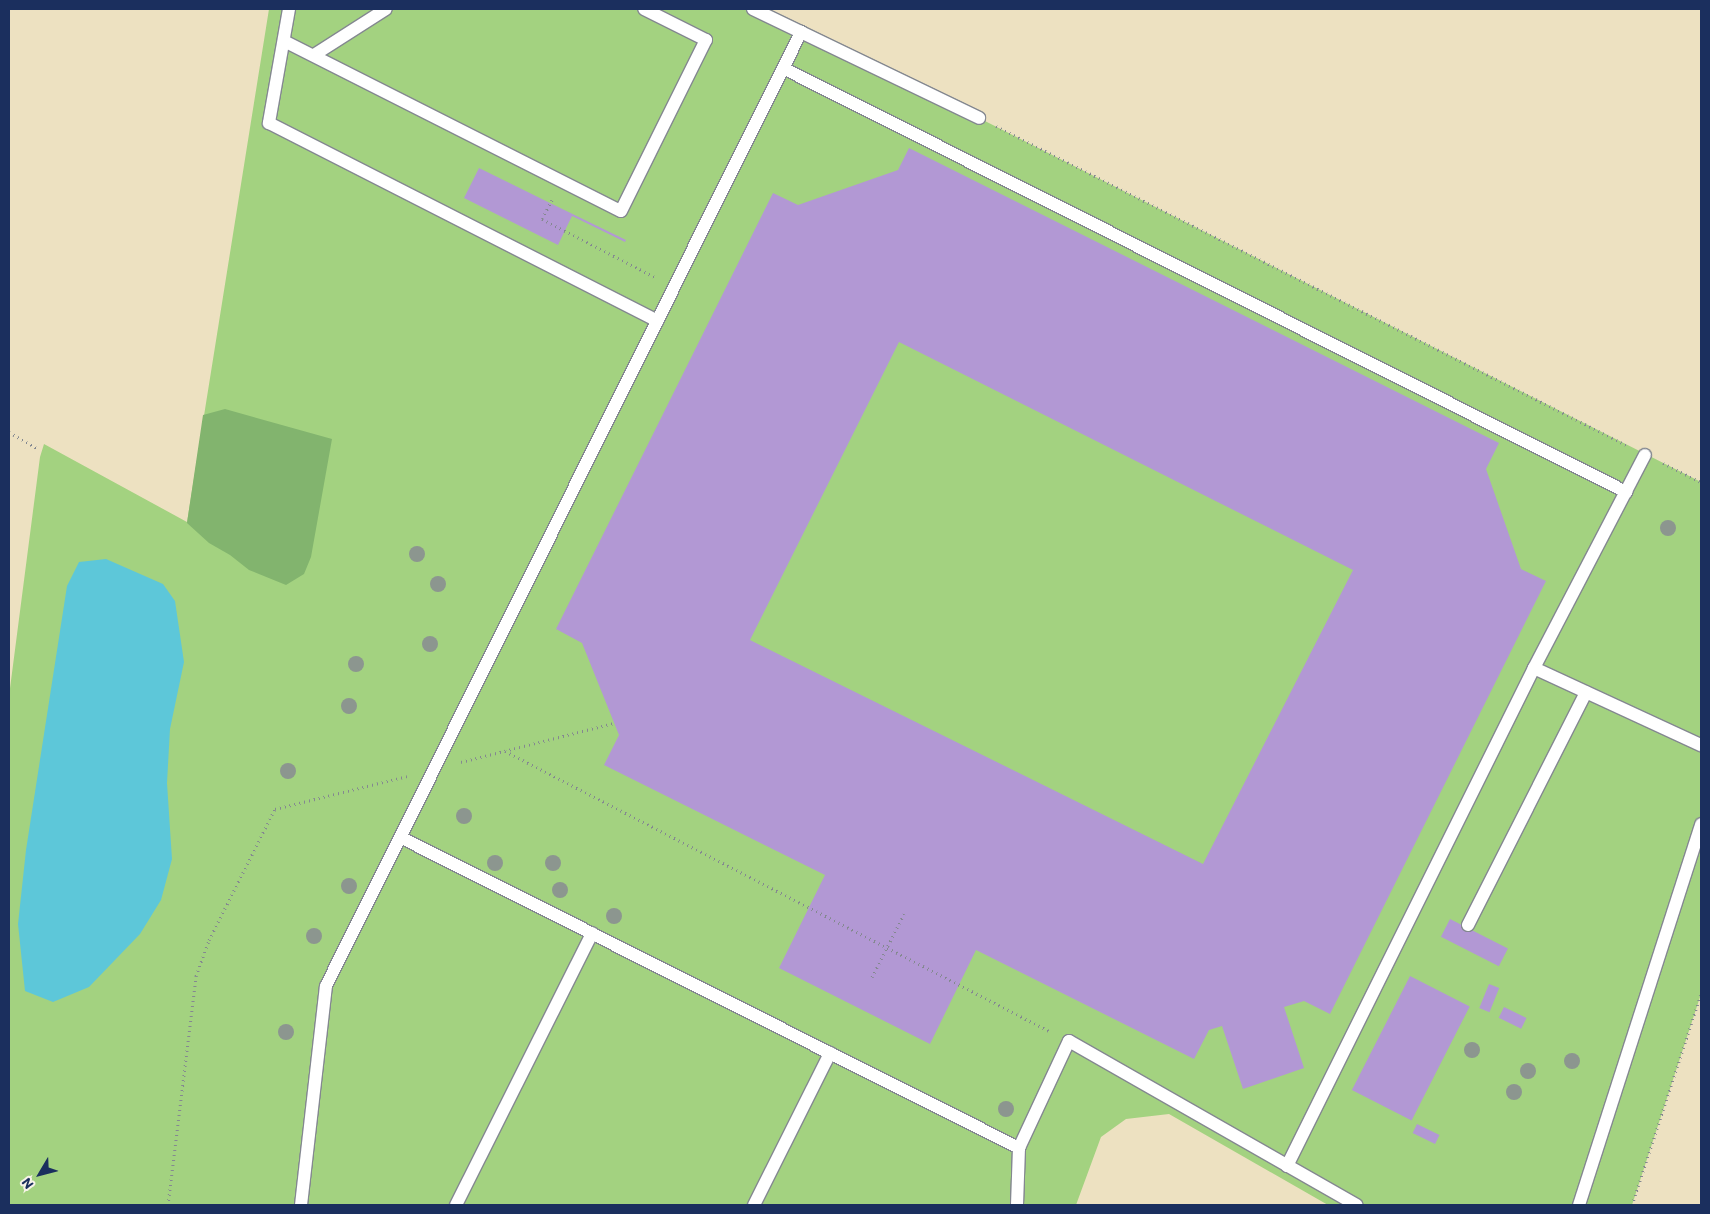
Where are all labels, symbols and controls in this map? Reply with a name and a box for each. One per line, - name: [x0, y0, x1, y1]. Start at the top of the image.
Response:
- north arrow: [15, 1149, 65, 1199]
- text: N: [18, 1174, 37, 1192]

